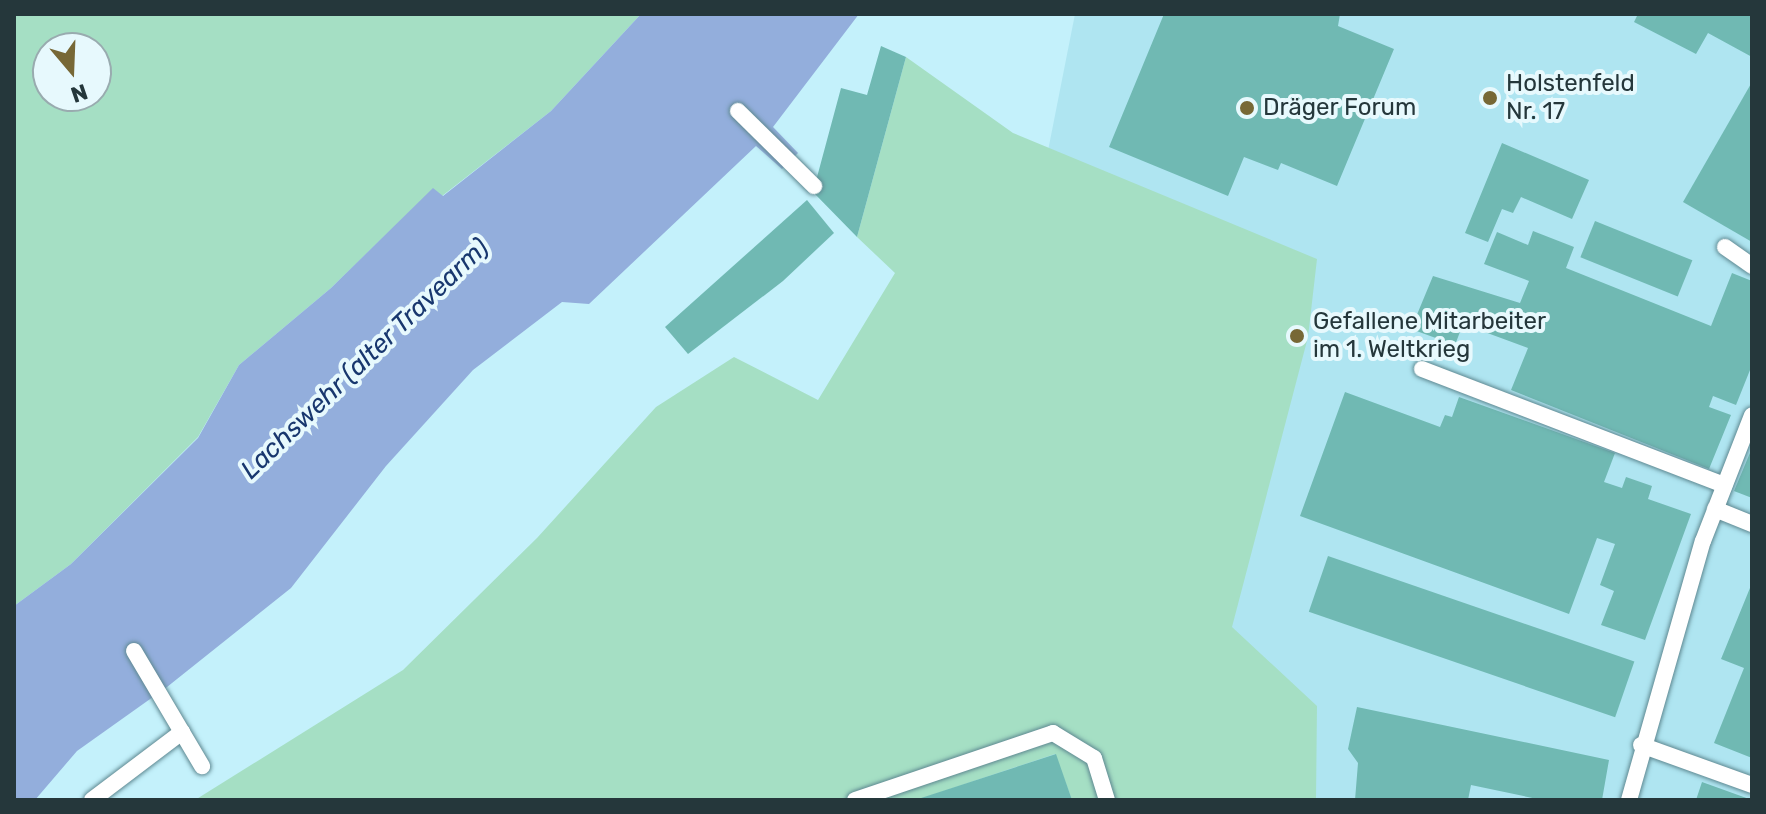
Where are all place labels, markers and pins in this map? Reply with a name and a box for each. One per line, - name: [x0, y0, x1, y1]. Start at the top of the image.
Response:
- place label: Holstenfeld Nr. 17: [1506, 70, 1635, 126]
- marker: Holstenfeld Nr. 17: [1481, 89, 1499, 107]
- place label: Dräger Forum: [1263, 94, 1417, 122]
- marker: Dräger Forum: [1238, 99, 1256, 117]
- place label: Gefallene Mitarbeiter im 1. Weltkrieg: [1313, 308, 1546, 364]
- marker: Gefallene Mitarbeiter im 1. Weltkrieg: [1288, 327, 1306, 345]

